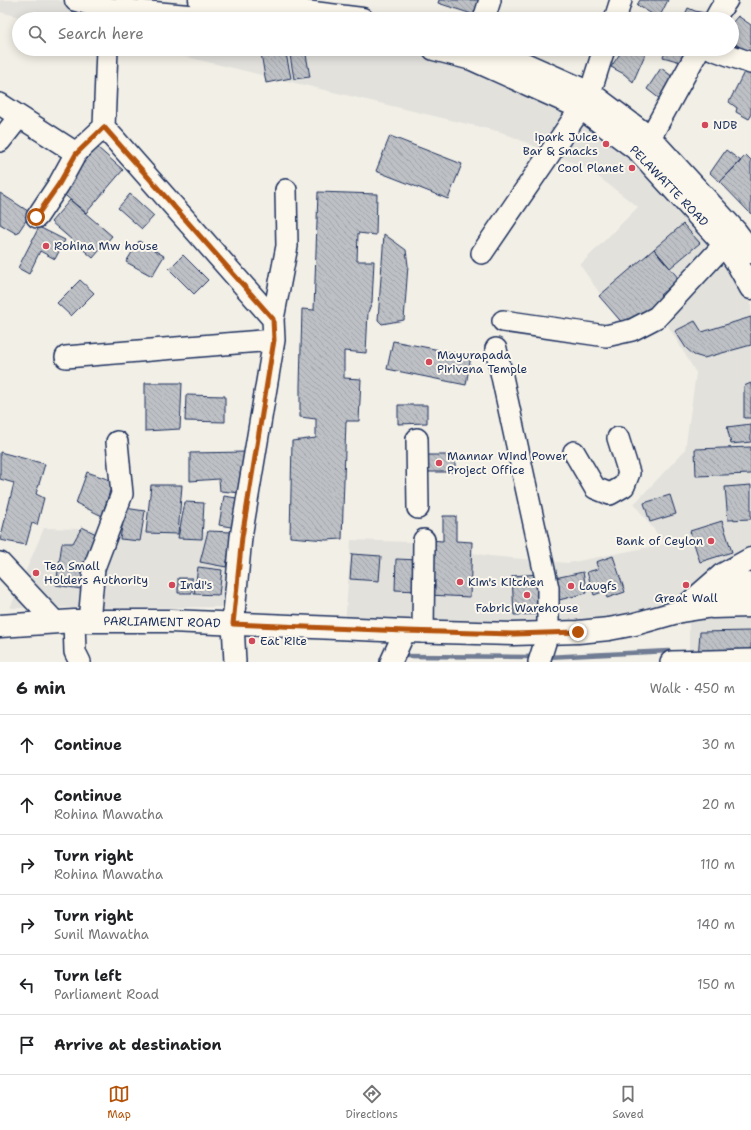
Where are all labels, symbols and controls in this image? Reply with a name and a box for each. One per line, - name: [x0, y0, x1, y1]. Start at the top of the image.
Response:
- search box: [12, 12, 739, 56]
- icon: search: [26, 23, 48, 45]
- text: Search here: [58, 24, 144, 44]
- place label: NDB: [713, 117, 737, 133]
- marker: NDB: [700, 120, 710, 130]
- place label: ipark Juice Bar & Snacks: [523, 129, 598, 159]
- marker: ipark Juice Bar & Snacks: [601, 139, 611, 149]
- street label: PELAWATTE ROAD: [626, 142, 712, 230]
- place label: Cool Planet: [557, 160, 624, 176]
- marker: Cool Planet: [627, 163, 637, 173]
- route start: [27, 208, 45, 226]
- place label: Rohina Mw house: [54, 238, 159, 254]
- marker: Rohina Mw house: [41, 241, 51, 251]
- place label: Mayurapada Pirivena Temple: [437, 347, 528, 377]
- marker: Mayurapada Pirivena Temple: [424, 357, 434, 367]
- place label: Mannar Wind Power Project Office: [447, 448, 568, 478]
- marker: Mannar Wind Power Project Office: [434, 458, 444, 468]
- place label: Bank of Ceylon: [616, 533, 703, 549]
- marker: Bank of Ceylon: [706, 536, 716, 546]
- place label: Tea Small Holders Authority: [44, 558, 148, 588]
- marker: Tea Small Holders Authority: [31, 568, 41, 578]
- place label: Kim's Kitchen: [468, 574, 544, 590]
- place label: Indi's: [180, 577, 213, 593]
- marker: Kim's Kitchen: [455, 577, 465, 587]
- place label: Laugfs: [579, 578, 617, 594]
- marker: Indi's: [167, 580, 177, 590]
- marker: Great Wall: [681, 580, 691, 590]
- marker: Laugfs: [566, 581, 576, 591]
- marker: Fabric Warehouse: [522, 590, 532, 600]
- place label: Great Wall: [654, 590, 718, 606]
- place label: Fabric Warehouse: [475, 600, 579, 616]
- street label: PARLIAMENT ROAD: [103, 613, 221, 631]
- route end: [569, 623, 587, 641]
- place label: Eat Rite: [260, 633, 307, 649]
- marker: Eat Rite: [247, 636, 257, 646]
- text: 6 min: [16, 677, 66, 699]
- text: Walk · 450 m: [650, 680, 735, 697]
- icon: ahead: [16, 734, 38, 756]
- text: Continue: [54, 735, 122, 755]
- text: 30 m: [701, 736, 735, 753]
- text: Continue: [54, 786, 122, 806]
- icon: ahead: [16, 794, 38, 816]
- text: 20 m: [702, 796, 735, 813]
- text: Rohina Mawatha: [54, 806, 163, 823]
- text: Turn right: [54, 846, 134, 866]
- icon: right: [16, 854, 38, 876]
- text: 110 m: [700, 856, 735, 873]
- text: Rohina Mawatha: [54, 866, 163, 883]
- text: Turn right: [54, 906, 134, 926]
- icon: right: [16, 914, 38, 936]
- text: 140 m: [696, 916, 735, 933]
- text: Sunil Mawatha: [54, 926, 149, 943]
- text: Turn left: [54, 966, 122, 986]
- icon: left: [16, 974, 38, 996]
- text: 150 m: [697, 976, 735, 993]
- text: Parliament Road: [54, 986, 159, 1003]
- icon: arrive: [16, 1034, 38, 1056]
- text: Arrive at destination: [54, 1035, 222, 1055]
- tab: Map: [107, 1083, 131, 1122]
- tab: Directions: [345, 1083, 398, 1122]
- tab: Saved: [612, 1083, 644, 1122]

